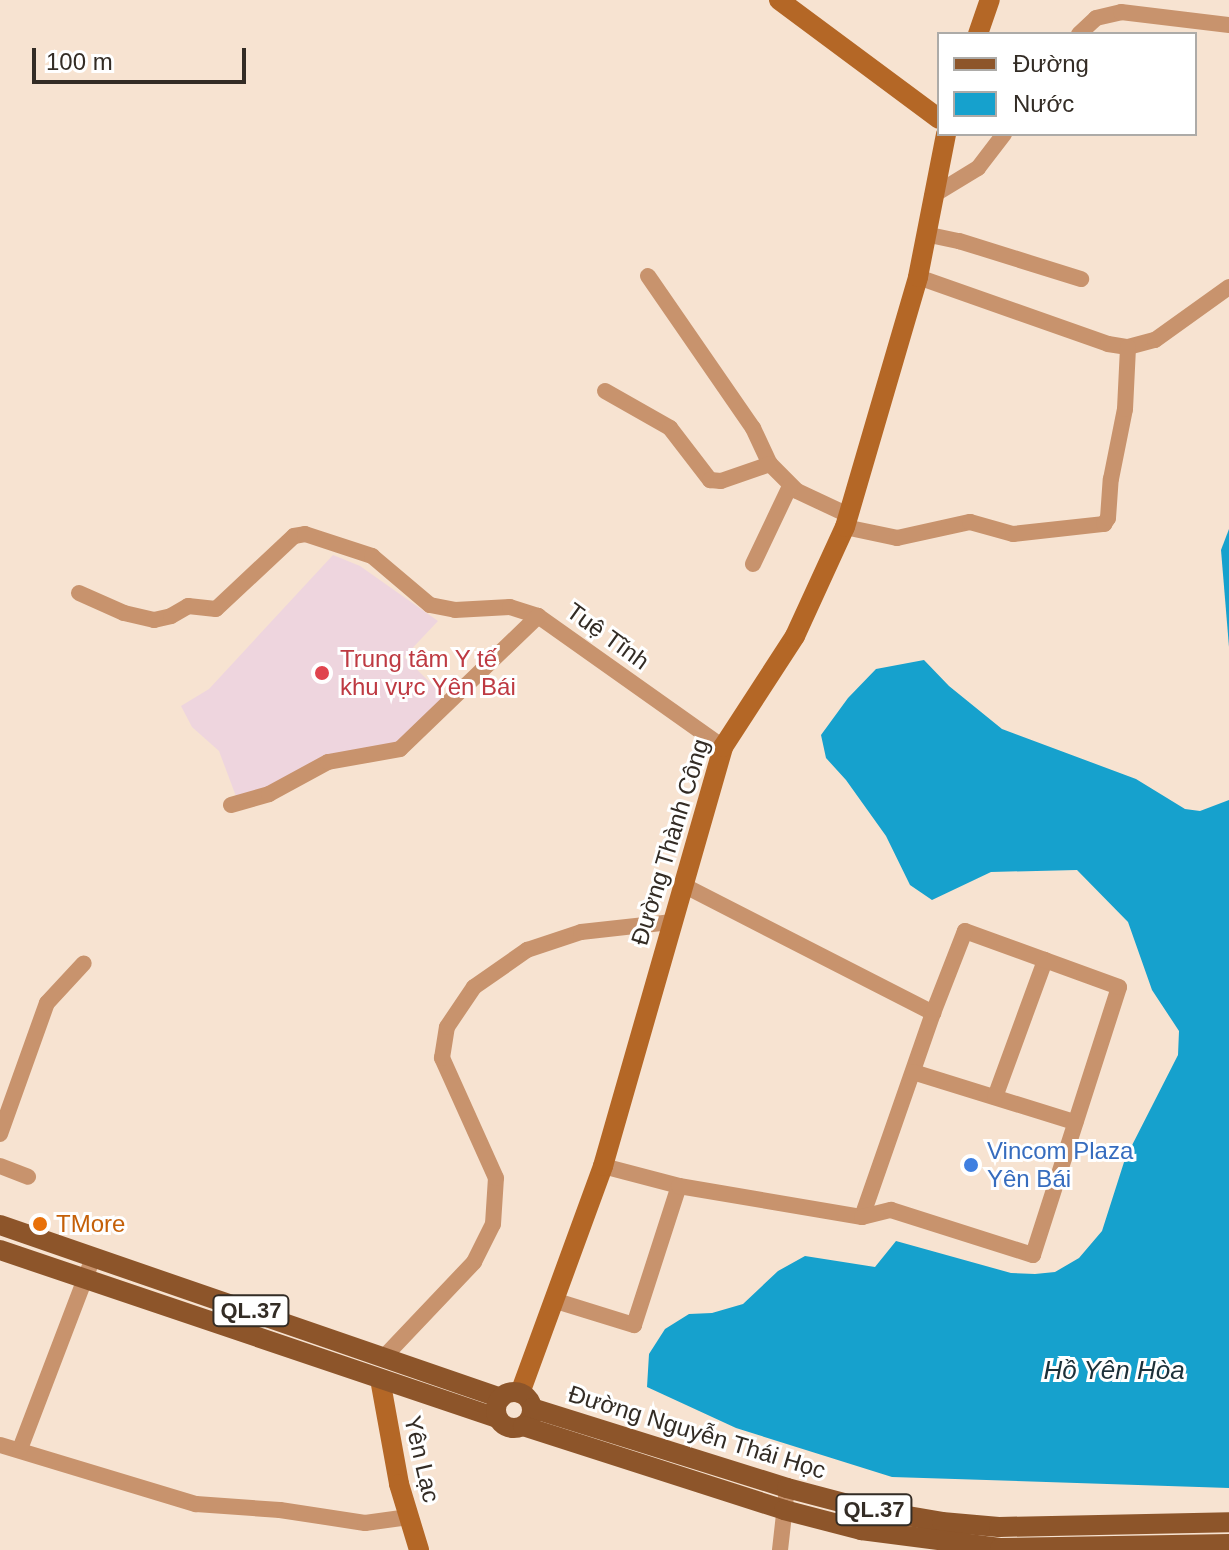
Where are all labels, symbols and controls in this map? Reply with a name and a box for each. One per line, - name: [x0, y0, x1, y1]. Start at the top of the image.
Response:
- scale bar: [36, 32, 250, 82]
- legend: [937, 32, 1197, 136]
- text: 100 m: [46, 48, 113, 75]
- text: Đường: [1013, 50, 1089, 77]
- text: Nước: [1013, 90, 1074, 117]
- street label: Tuệ Tĩnh: [561, 596, 655, 676]
- place label: Trung tâm Y tế khu vực Yên Bái: [340, 645, 516, 701]
- marker: Trung tâm Y tế khu vực Yên Bái: [311, 662, 333, 684]
- street label: Đường Thành Công: [625, 735, 715, 949]
- place label: Vincom Plaza Yên Bái: [987, 1137, 1133, 1193]
- marker: Vincom Plaza Yên Bái: [962, 1156, 980, 1174]
- place label: TMore: [56, 1210, 125, 1238]
- marker: TMore: [31, 1215, 49, 1233]
- road number: QL.37: [211, 1293, 291, 1329]
- water label: Hồ Yên Hòa: [1043, 1355, 1185, 1387]
- street label: Đường Nguyễn Thái Học: [565, 1379, 829, 1485]
- street label: Yên Lạc: [398, 1413, 446, 1505]
- road number: QL.37: [834, 1492, 914, 1528]

